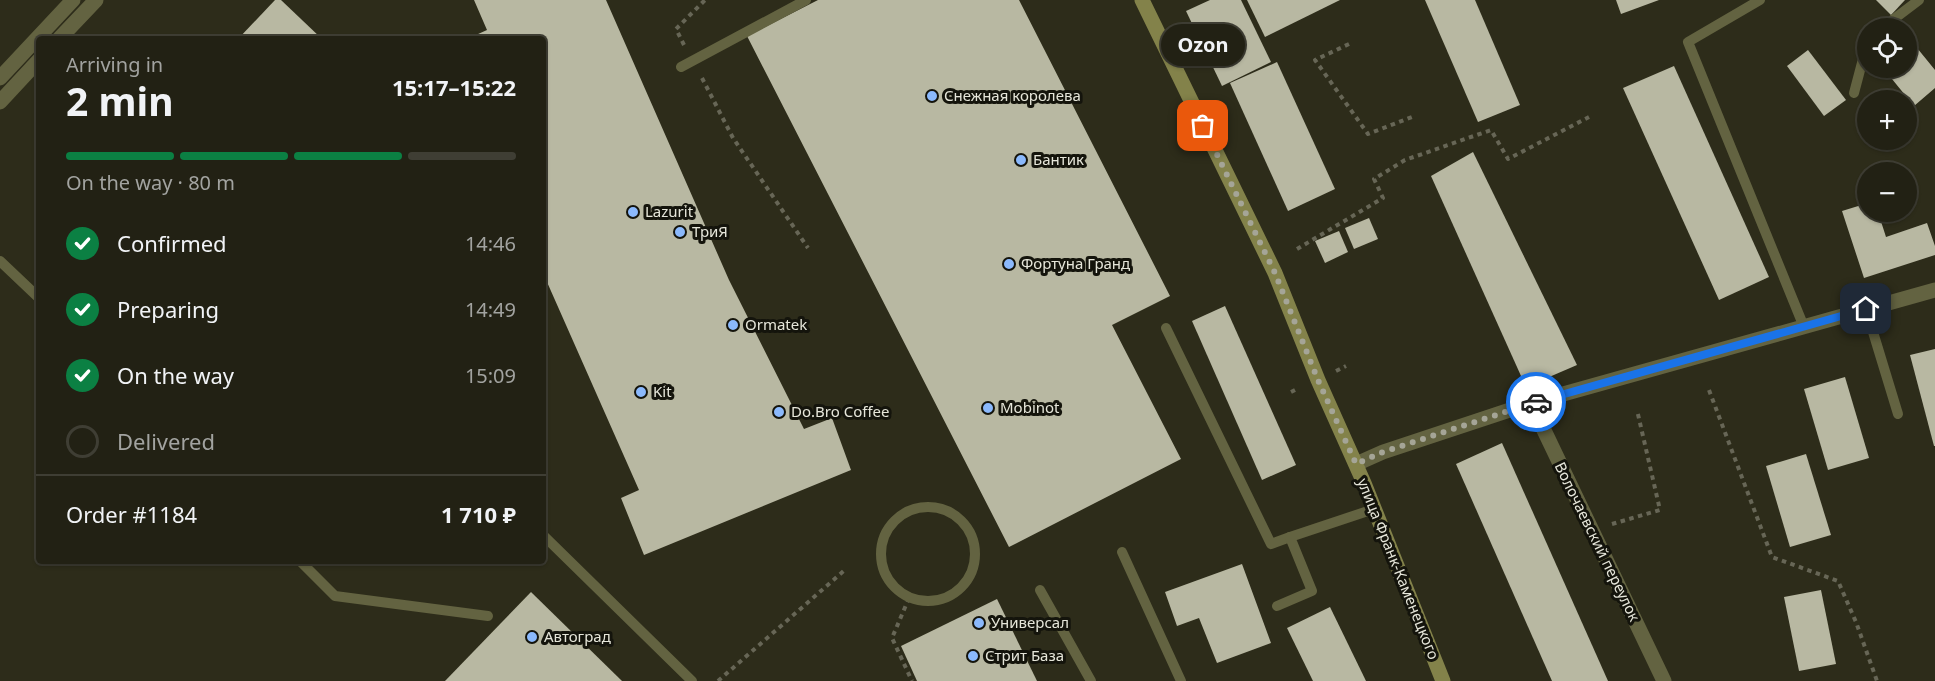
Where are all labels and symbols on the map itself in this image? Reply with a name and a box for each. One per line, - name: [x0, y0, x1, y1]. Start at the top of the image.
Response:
- callout: Ozon: [1161, 24, 1245, 66]
- place label: Снежная королева: [944, 85, 1081, 105]
- marker: Снежная королева: [925, 89, 939, 103]
- pin: [1177, 100, 1228, 151]
- place label: Бантик: [1033, 149, 1084, 169]
- marker: Бантик: [1014, 153, 1028, 167]
- place label: Lazurit: [645, 201, 694, 221]
- marker: Lazurit: [626, 205, 640, 219]
- place label: ТриЯ: [692, 221, 728, 241]
- marker: ТриЯ: [673, 225, 687, 239]
- place label: Фортуна Гранд: [1021, 253, 1130, 273]
- marker: Фортуна Гранд: [1002, 257, 1016, 271]
- pin: [1840, 283, 1891, 334]
- place label: Ormatek: [745, 314, 807, 334]
- marker: Ormatek: [726, 318, 740, 332]
- courier: [1506, 372, 1566, 432]
- place label: Kit: [653, 381, 672, 401]
- marker: Kit: [634, 385, 648, 399]
- place label: Mobinot: [1000, 397, 1060, 417]
- place label: Do.Bro Coffee: [791, 401, 889, 421]
- marker: Mobinot: [981, 401, 995, 415]
- marker: Do.Bro Coffee: [772, 405, 786, 419]
- street label: Волочаевский переулок: [1551, 459, 1645, 625]
- street label: улица Франк-Каменецкого: [1353, 475, 1445, 662]
- place label: Универсал: [991, 612, 1069, 632]
- marker: Универсал: [972, 616, 986, 630]
- place label: Автоград: [544, 626, 611, 646]
- marker: Автоград: [525, 630, 539, 644]
- place label: Стрит База: [985, 645, 1064, 665]
- marker: Стрит База: [966, 649, 980, 663]

